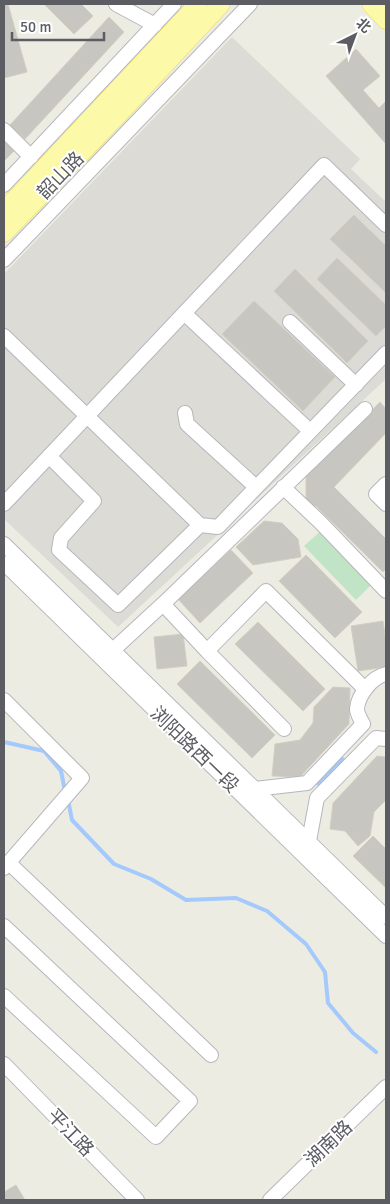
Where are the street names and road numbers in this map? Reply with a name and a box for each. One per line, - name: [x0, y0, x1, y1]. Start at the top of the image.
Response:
- street label: 韶山路: [32, 147, 89, 205]
- street label: 浏阳路西一段: [145, 701, 244, 798]
- street label: 平江路: [42, 1104, 99, 1162]
- street label: 湖南路: [300, 1115, 358, 1172]

